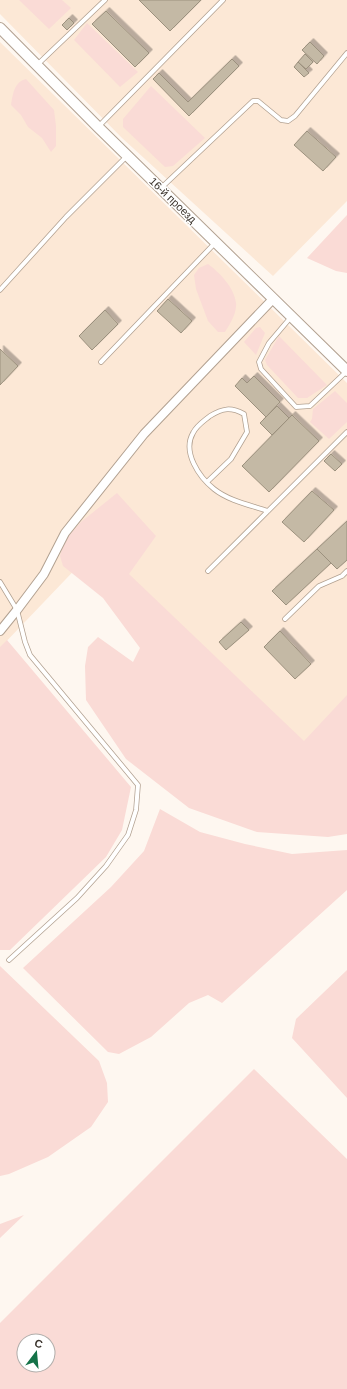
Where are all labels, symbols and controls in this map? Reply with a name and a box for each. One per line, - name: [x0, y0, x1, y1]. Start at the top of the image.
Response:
- street label: 16-й проезд: [147, 175, 199, 226]
- north arrow: [16, 1333, 56, 1373]
- text: С: [33, 1337, 44, 1350]

